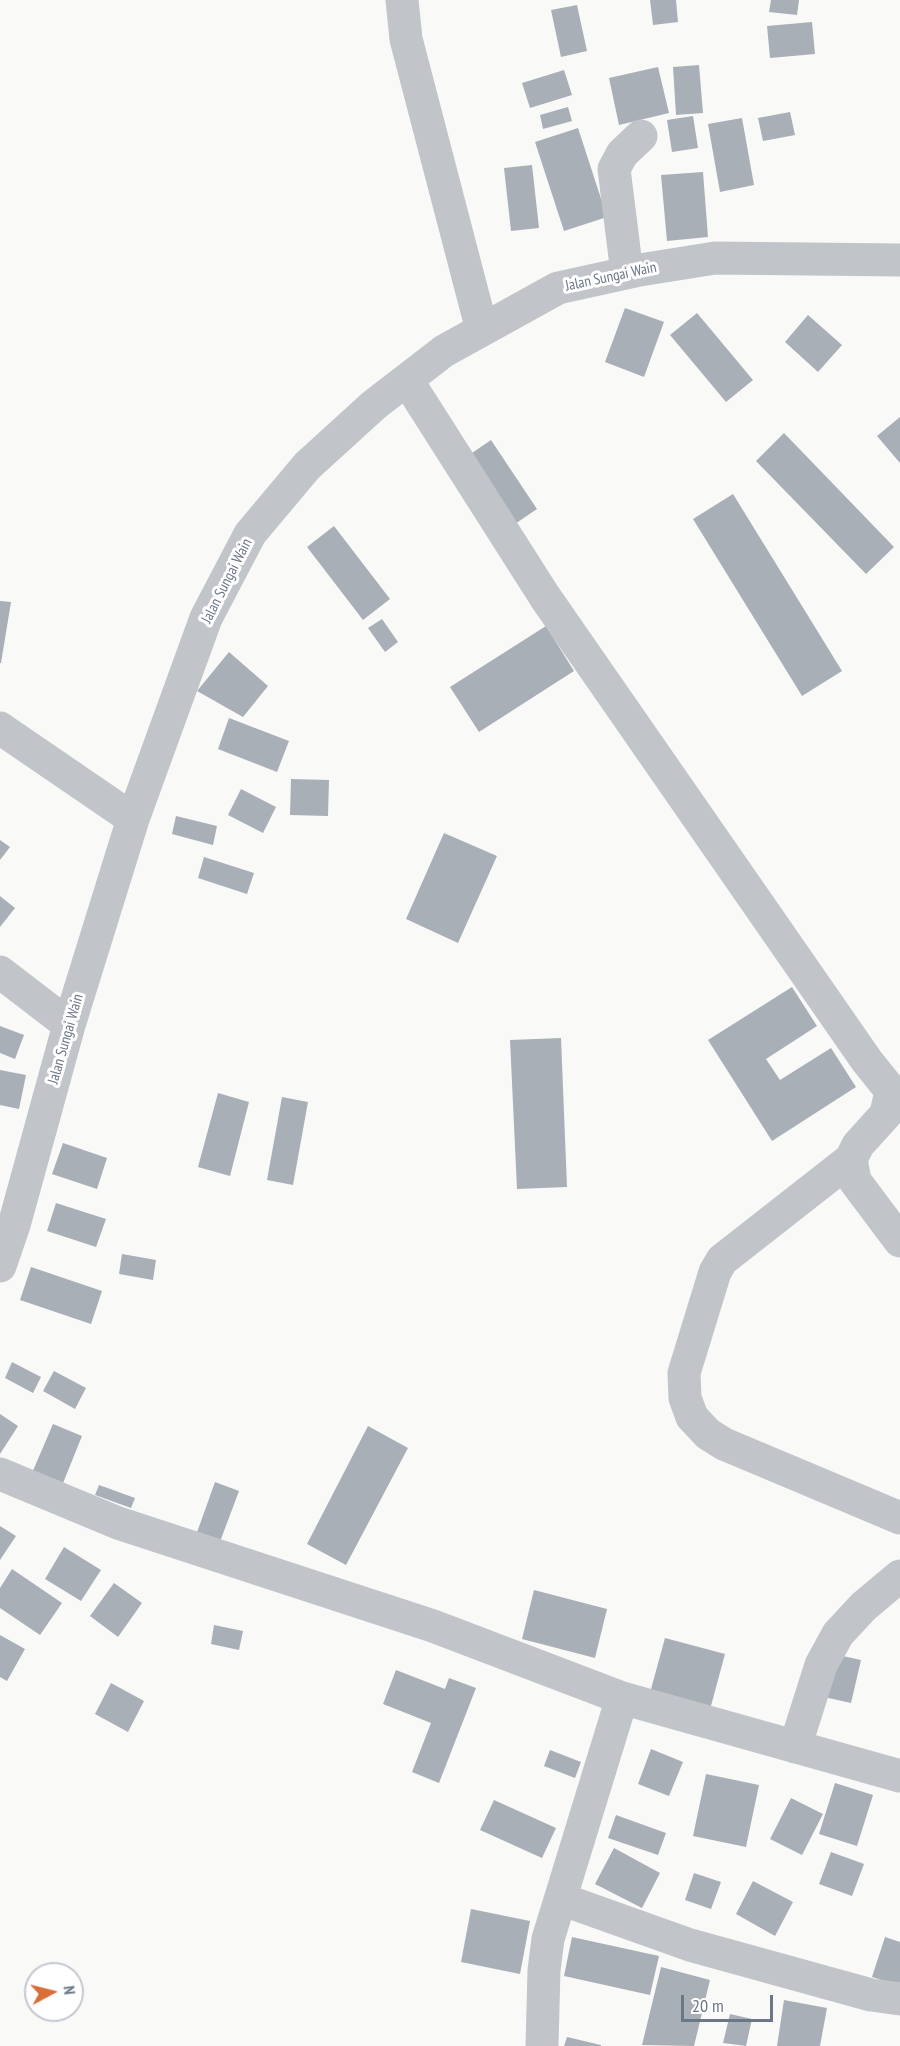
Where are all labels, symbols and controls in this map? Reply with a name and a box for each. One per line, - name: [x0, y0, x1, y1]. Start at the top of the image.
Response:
- street label: Jalan Sungai Wain: [564, 259, 658, 295]
- street label: Jalan Sungai Wain: [198, 536, 256, 626]
- street label: Jalan Sungai Wain: [45, 992, 87, 1086]
- north arrow: [24, 1962, 84, 2022]
- scale bar: [684, 1983, 776, 2021]
- text: N: [59, 1985, 80, 1996]
- text: 20 m: [692, 1994, 724, 2017]

